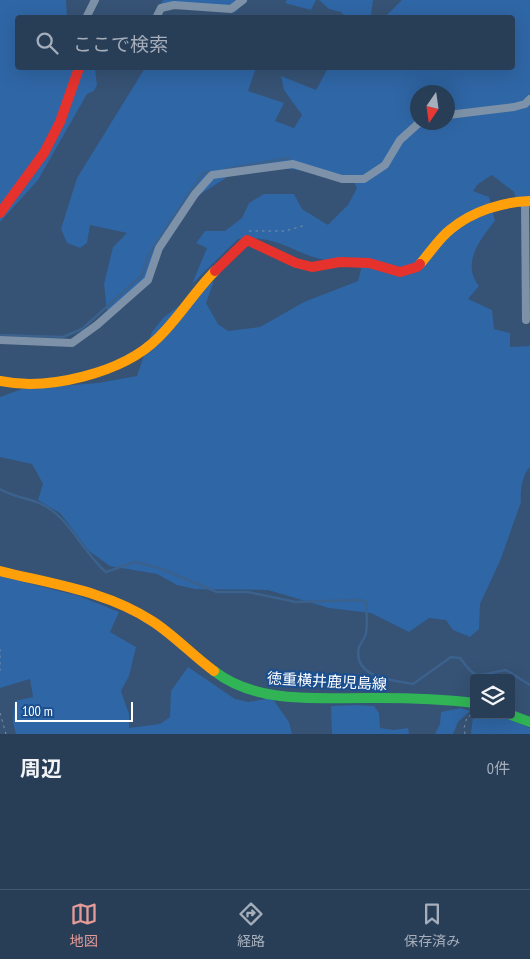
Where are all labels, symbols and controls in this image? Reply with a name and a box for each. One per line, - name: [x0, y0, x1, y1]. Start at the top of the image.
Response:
- search box: [15, 15, 515, 70]
- icon: search: [33, 29, 61, 57]
- text: ここで検索: [73, 32, 168, 56]
- north arrow: [410, 85, 455, 130]
- street label: 徳重横井鹿児島線: [267, 668, 387, 694]
- map controls: [470, 674, 515, 719]
- button: layers: [470, 674, 515, 719]
- scale bar: [15, 699, 132, 722]
- text: 100 m: [22, 702, 53, 720]
- text: 周辺: [20, 755, 62, 782]
- text: 0件: [487, 758, 510, 778]
- tab: 地図: [70, 900, 98, 950]
- tab: 経路: [237, 900, 265, 950]
- tab: 保存済み: [404, 900, 460, 950]

